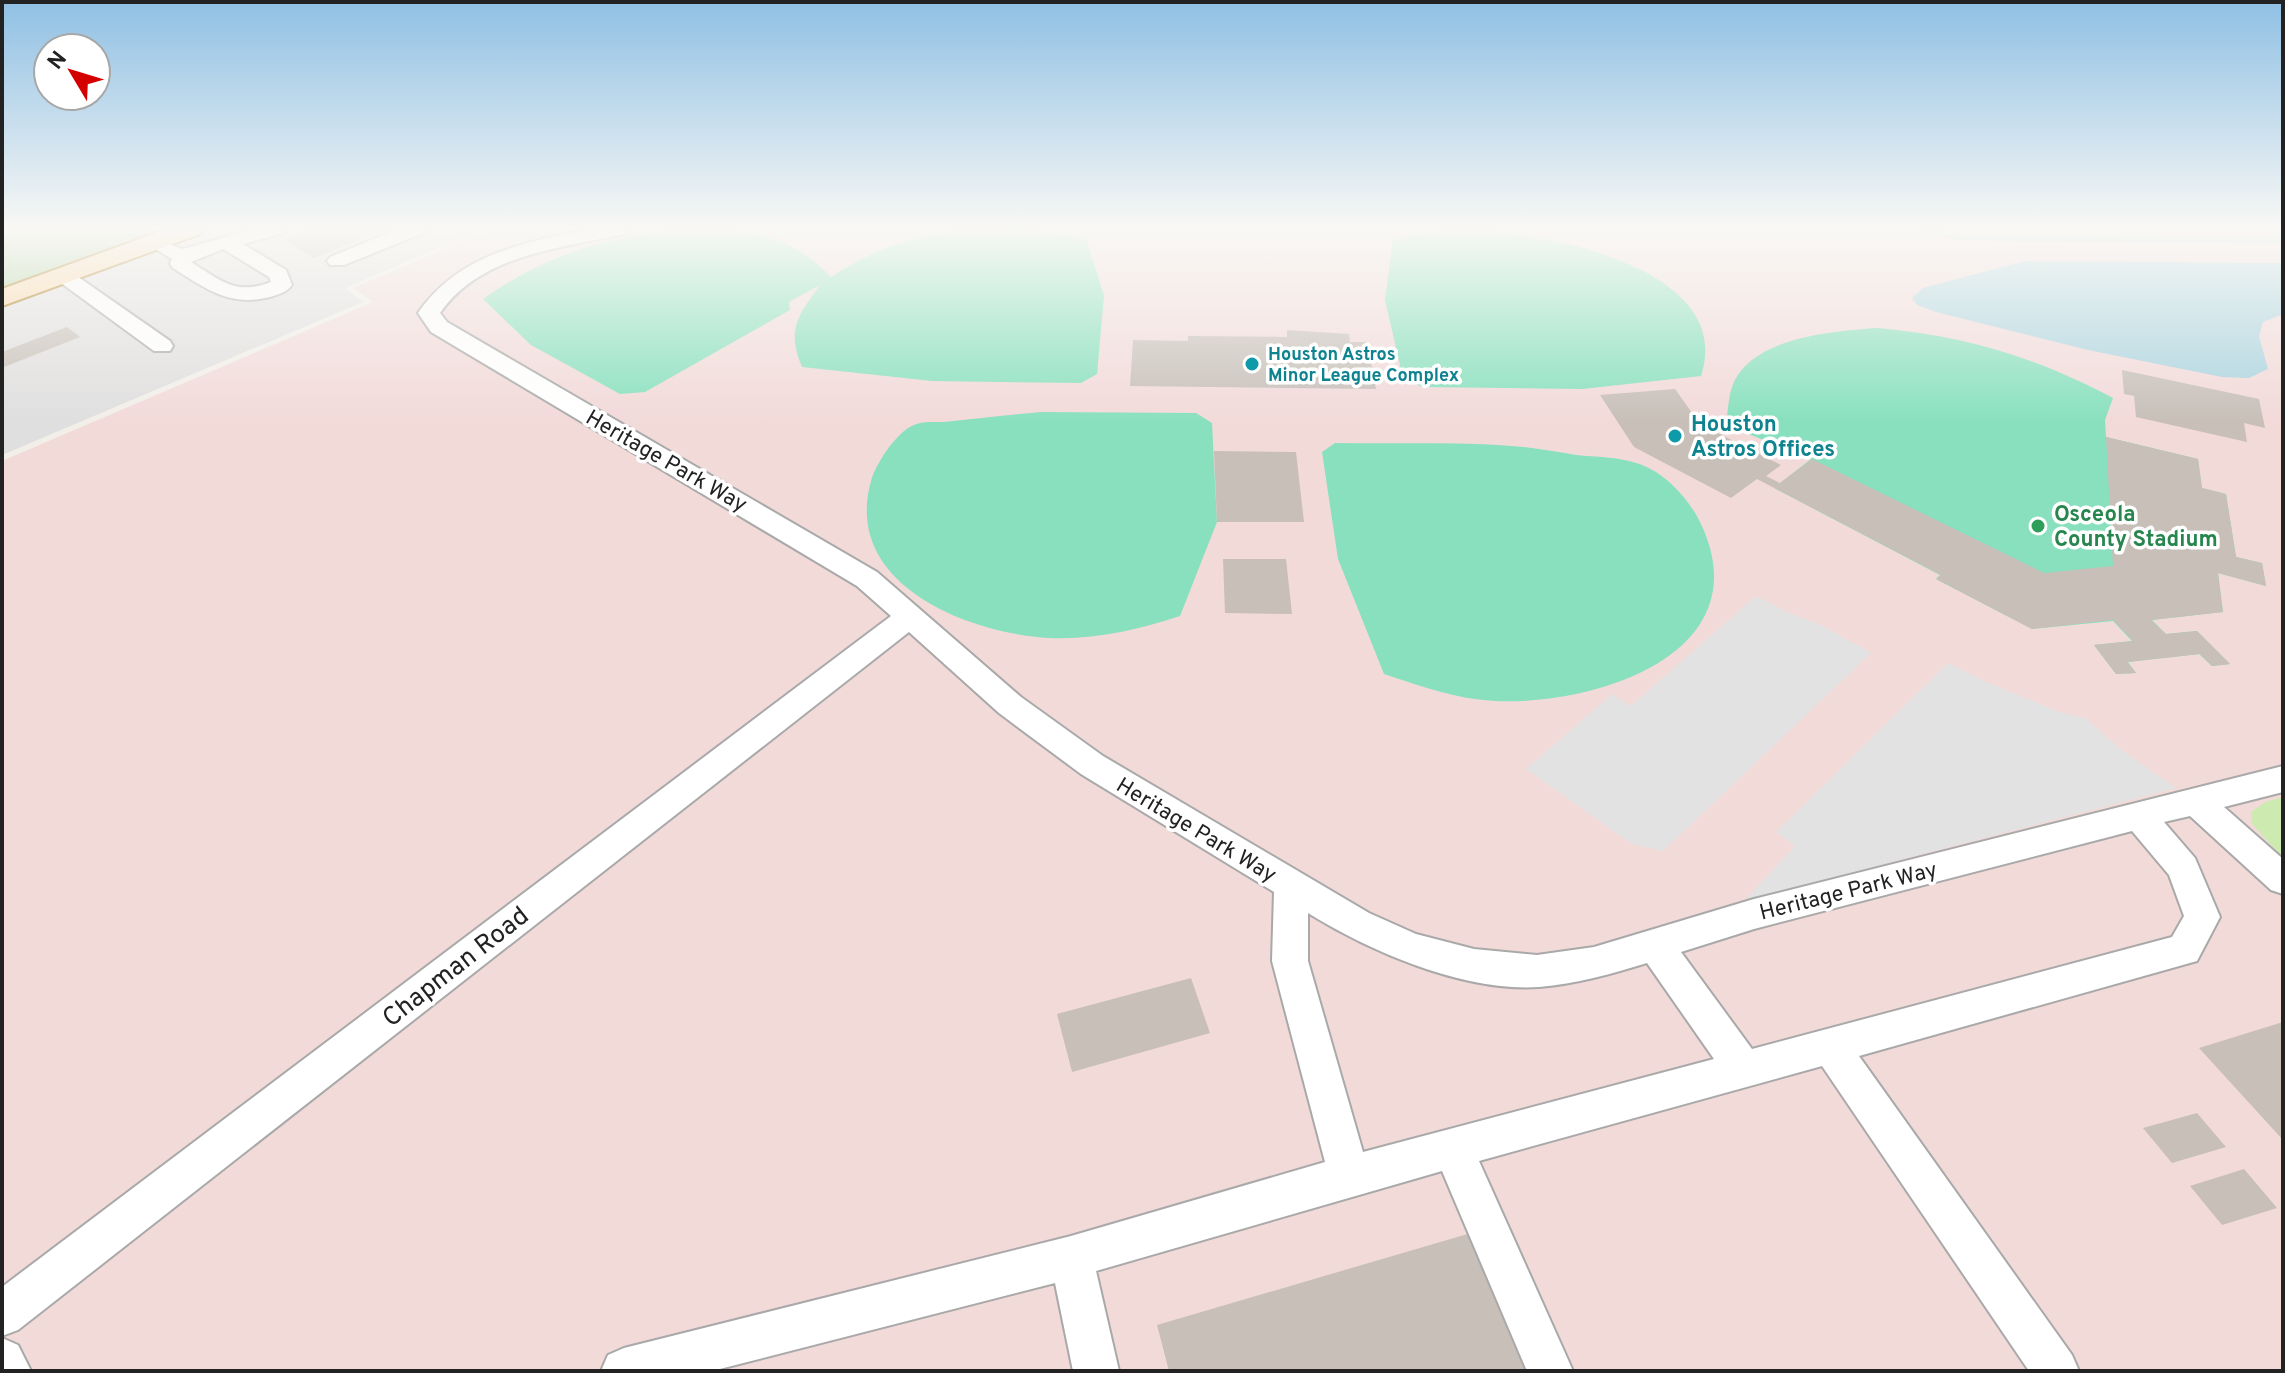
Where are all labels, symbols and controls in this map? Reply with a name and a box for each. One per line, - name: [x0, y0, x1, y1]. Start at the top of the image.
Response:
- north arrow: [32, 32, 112, 112]
- text: N: [43, 47, 74, 76]
- place label: Houston Astros Minor League Complex: [1268, 344, 1459, 388]
- marker: Houston Astros Minor League Complex: [1243, 355, 1261, 373]
- street label: Heritage Park Way: [580, 405, 751, 519]
- place label: Houston Astros Offices: [1691, 412, 1835, 464]
- marker: Houston Astros Offices: [1666, 427, 1684, 445]
- place label: Osceola County Stadium: [2054, 502, 2218, 554]
- marker: Osceola County Stadium: [2029, 517, 2047, 535]
- street label: Heritage Park Way: [1111, 773, 1281, 890]
- street label: Heritage Park Way: [1757, 857, 1940, 928]
- street label: Chapman Road: [377, 900, 537, 1036]

